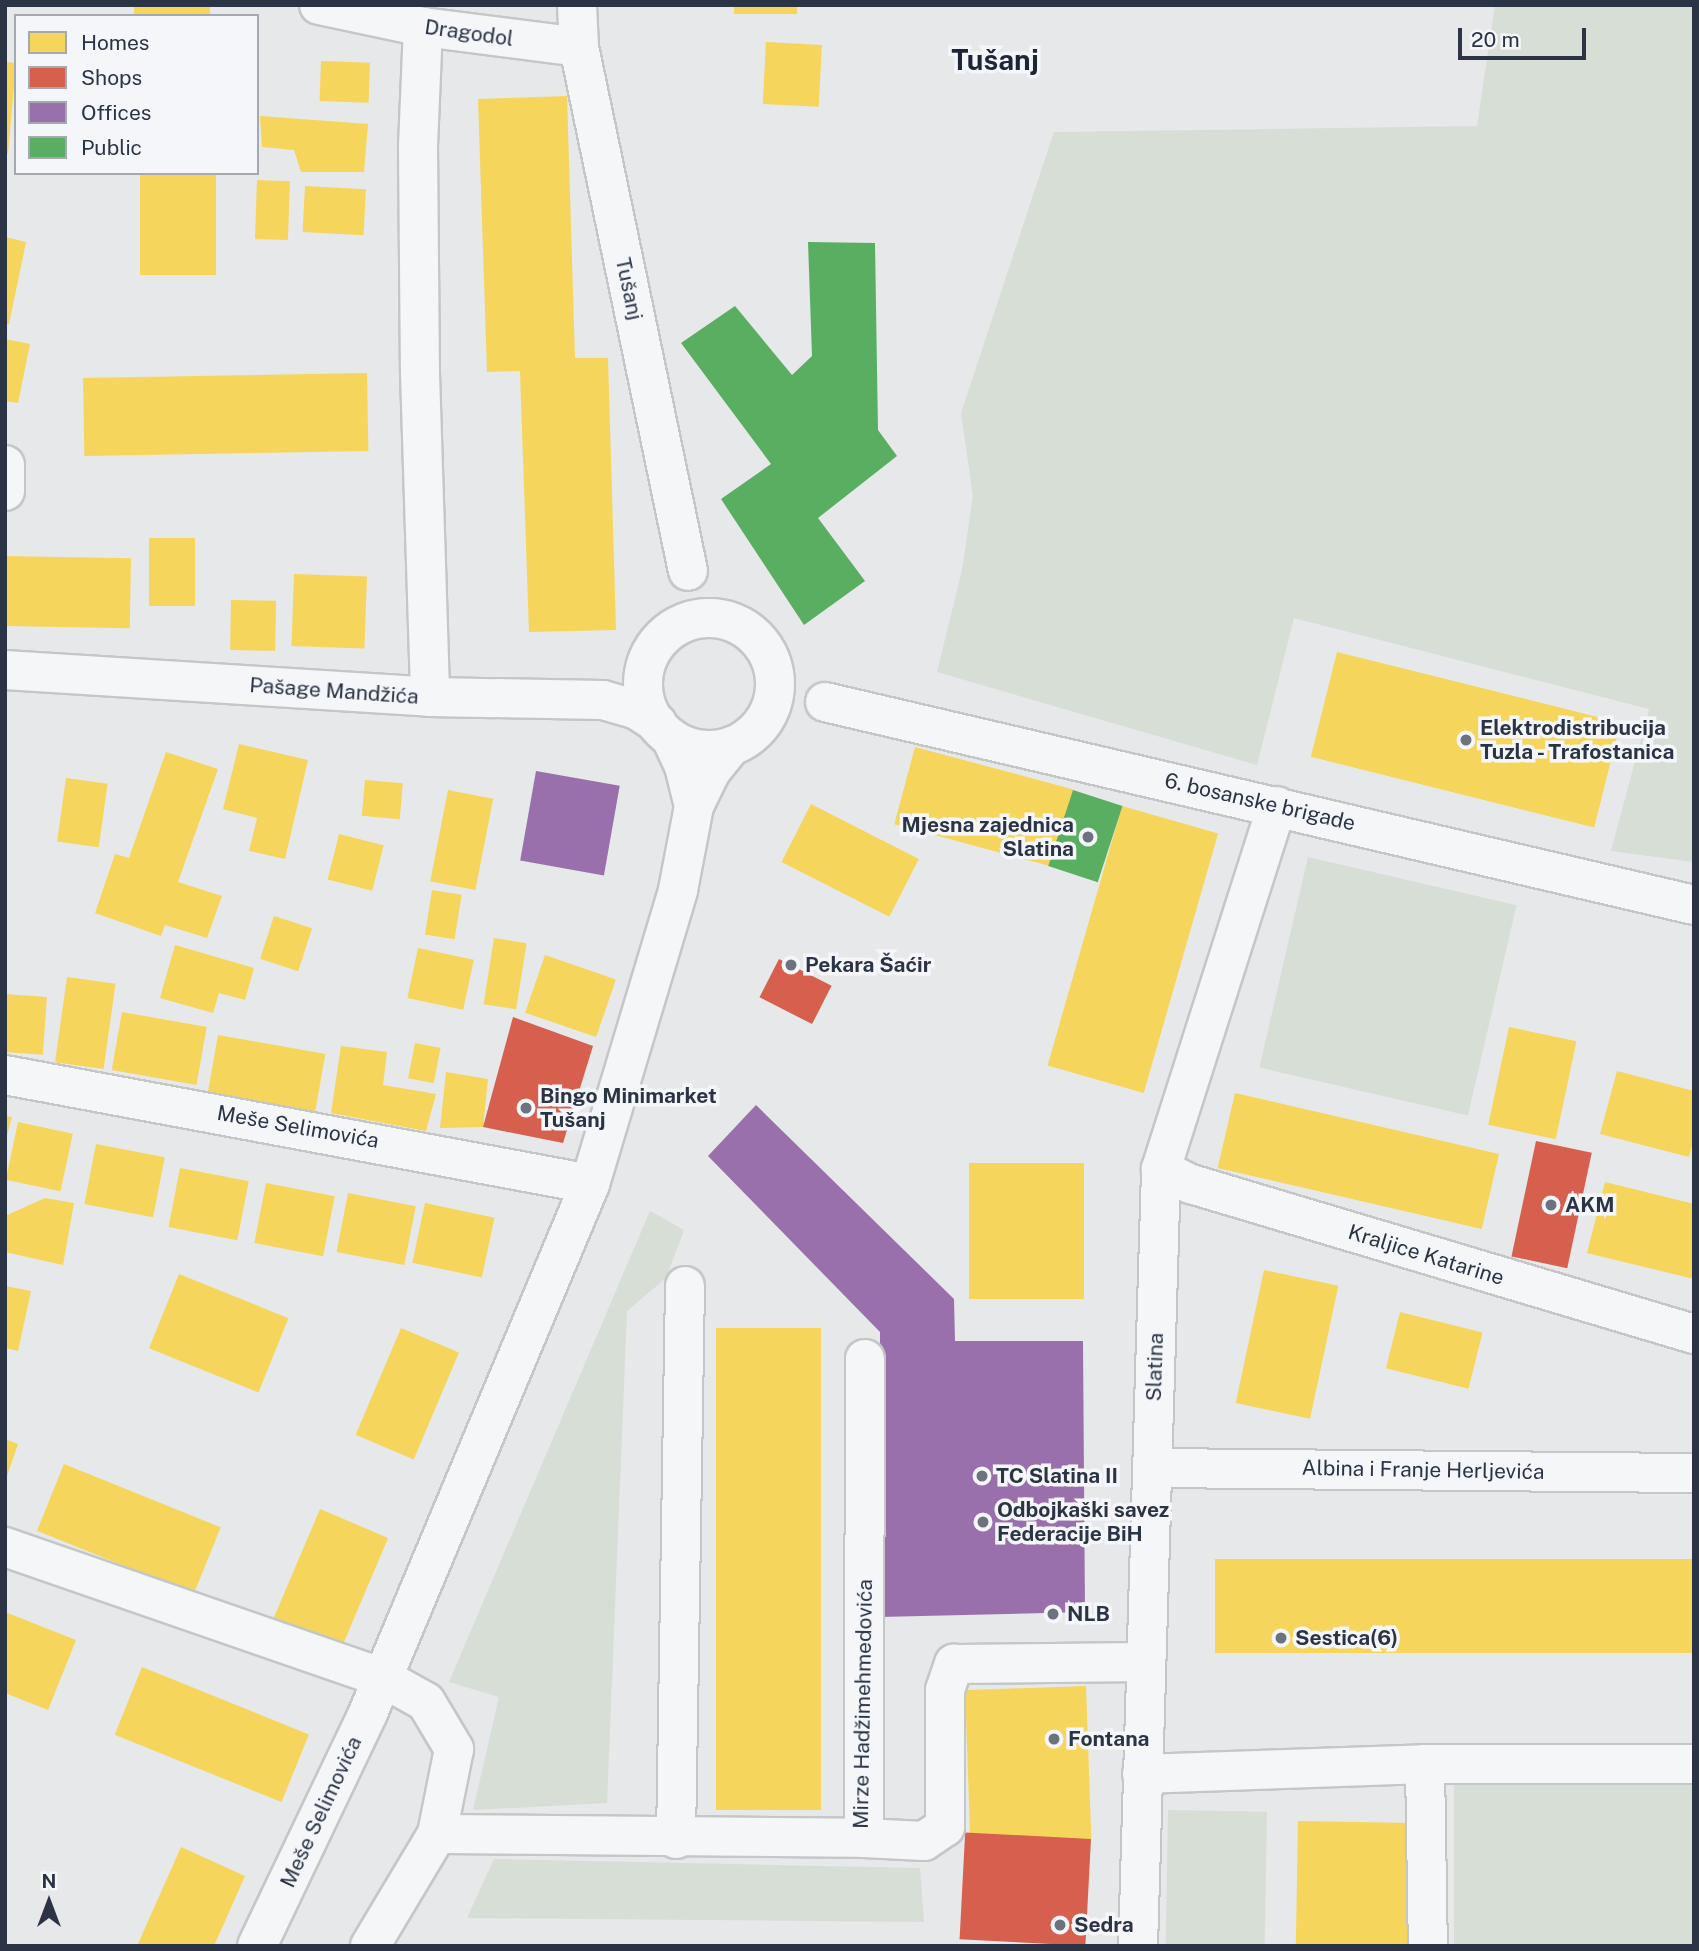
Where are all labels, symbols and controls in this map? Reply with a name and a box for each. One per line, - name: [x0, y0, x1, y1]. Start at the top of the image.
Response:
- legend: [14, 14, 259, 175]
- street label: Dragodol: [423, 14, 515, 52]
- scale bar: [1461, 14, 1589, 58]
- text: 20 m: [1471, 27, 1520, 52]
- text: Homes: [81, 30, 149, 55]
- district label: Tušanj: [951, 43, 1039, 77]
- text: Shops: [81, 65, 142, 90]
- text: Offices: [81, 100, 151, 125]
- text: Public: [81, 135, 142, 160]
- street label: Tušanj: [610, 255, 648, 323]
- street label: Pašage Mandžića: [249, 673, 419, 709]
- place label: Elektrodistribucija Tuzla - Trafostanica: [1480, 715, 1677, 765]
- marker: Elektrodistribucija Tuzla - Trafostanica: [1458, 732, 1474, 748]
- street label: 6. bosanske brigade: [1162, 768, 1358, 836]
- place label: Mjesna zajednica Slatina: [902, 812, 1074, 862]
- marker: Mjesna zajednica Slatina: [1080, 829, 1096, 845]
- place label: Pekara Šaćir: [805, 952, 931, 978]
- marker: Pekara Šaćir: [783, 957, 799, 973]
- place label: Bingo Minimarket Tušanj: [540, 1083, 717, 1133]
- street label: Meše Selimovića: [215, 1100, 381, 1154]
- marker: Bingo Minimarket Tušanj: [518, 1100, 534, 1116]
- place label: AKM: [1565, 1192, 1615, 1218]
- marker: AKM: [1543, 1197, 1559, 1213]
- street label: Kraljice Katarine: [1345, 1219, 1507, 1291]
- street label: Slatina: [1141, 1332, 1169, 1402]
- street label: Albina i Franje Herljevića: [1301, 1455, 1545, 1485]
- place label: TC Slatina II: [996, 1463, 1118, 1489]
- marker: TC Slatina II: [974, 1468, 990, 1484]
- place label: Odbojkaški savez Federacije BiH: [997, 1497, 1169, 1547]
- marker: Odbojkaški savez Federacije BiH: [975, 1514, 991, 1530]
- street label: Mirze Hadžimehmedovića: [848, 1579, 878, 1829]
- place label: NLB: [1067, 1601, 1110, 1627]
- marker: NLB: [1045, 1606, 1061, 1622]
- place label: Sestica(6): [1295, 1625, 1398, 1651]
- marker: Sestica(6): [1273, 1630, 1289, 1646]
- place label: Fontana: [1068, 1726, 1150, 1752]
- marker: Fontana: [1046, 1731, 1062, 1747]
- street label: Meše Selimovića: [275, 1732, 367, 1892]
- north arrow: [14, 1867, 84, 1937]
- text: N: [42, 1870, 56, 1892]
- place label: Sedra: [1074, 1912, 1134, 1938]
- marker: Sedra: [1052, 1917, 1068, 1933]

